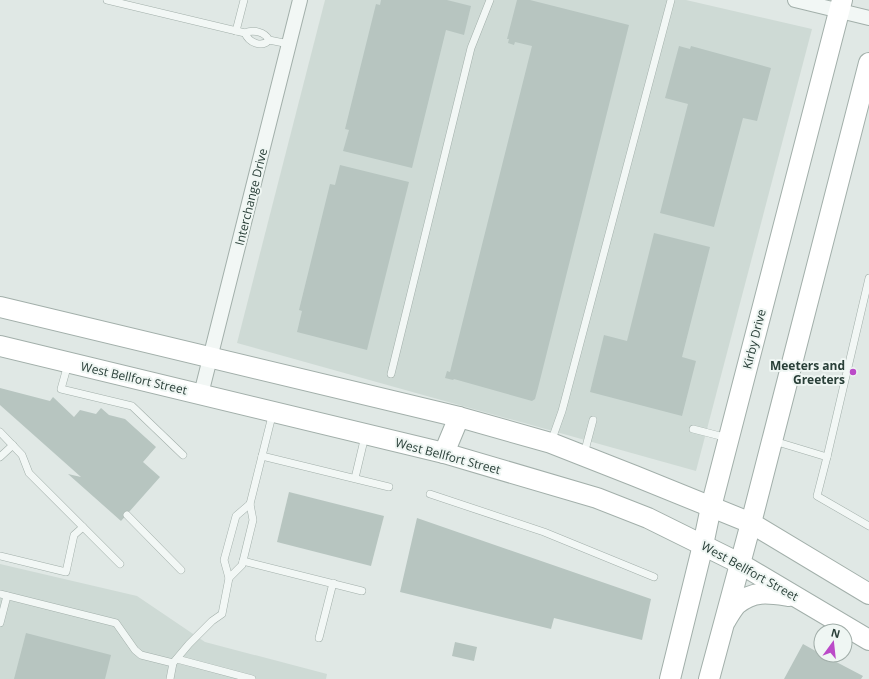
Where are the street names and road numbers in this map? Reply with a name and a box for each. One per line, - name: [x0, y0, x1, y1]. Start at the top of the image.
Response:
- street label: Interchange Drive: [231, 146, 271, 247]
- street label: Kirby Drive: [738, 307, 770, 371]
- street label: West Bellfort Street: [79, 358, 189, 398]
- street label: West Bellfort Street: [393, 434, 503, 478]
- street label: West Bellfort Street: [698, 537, 802, 605]

